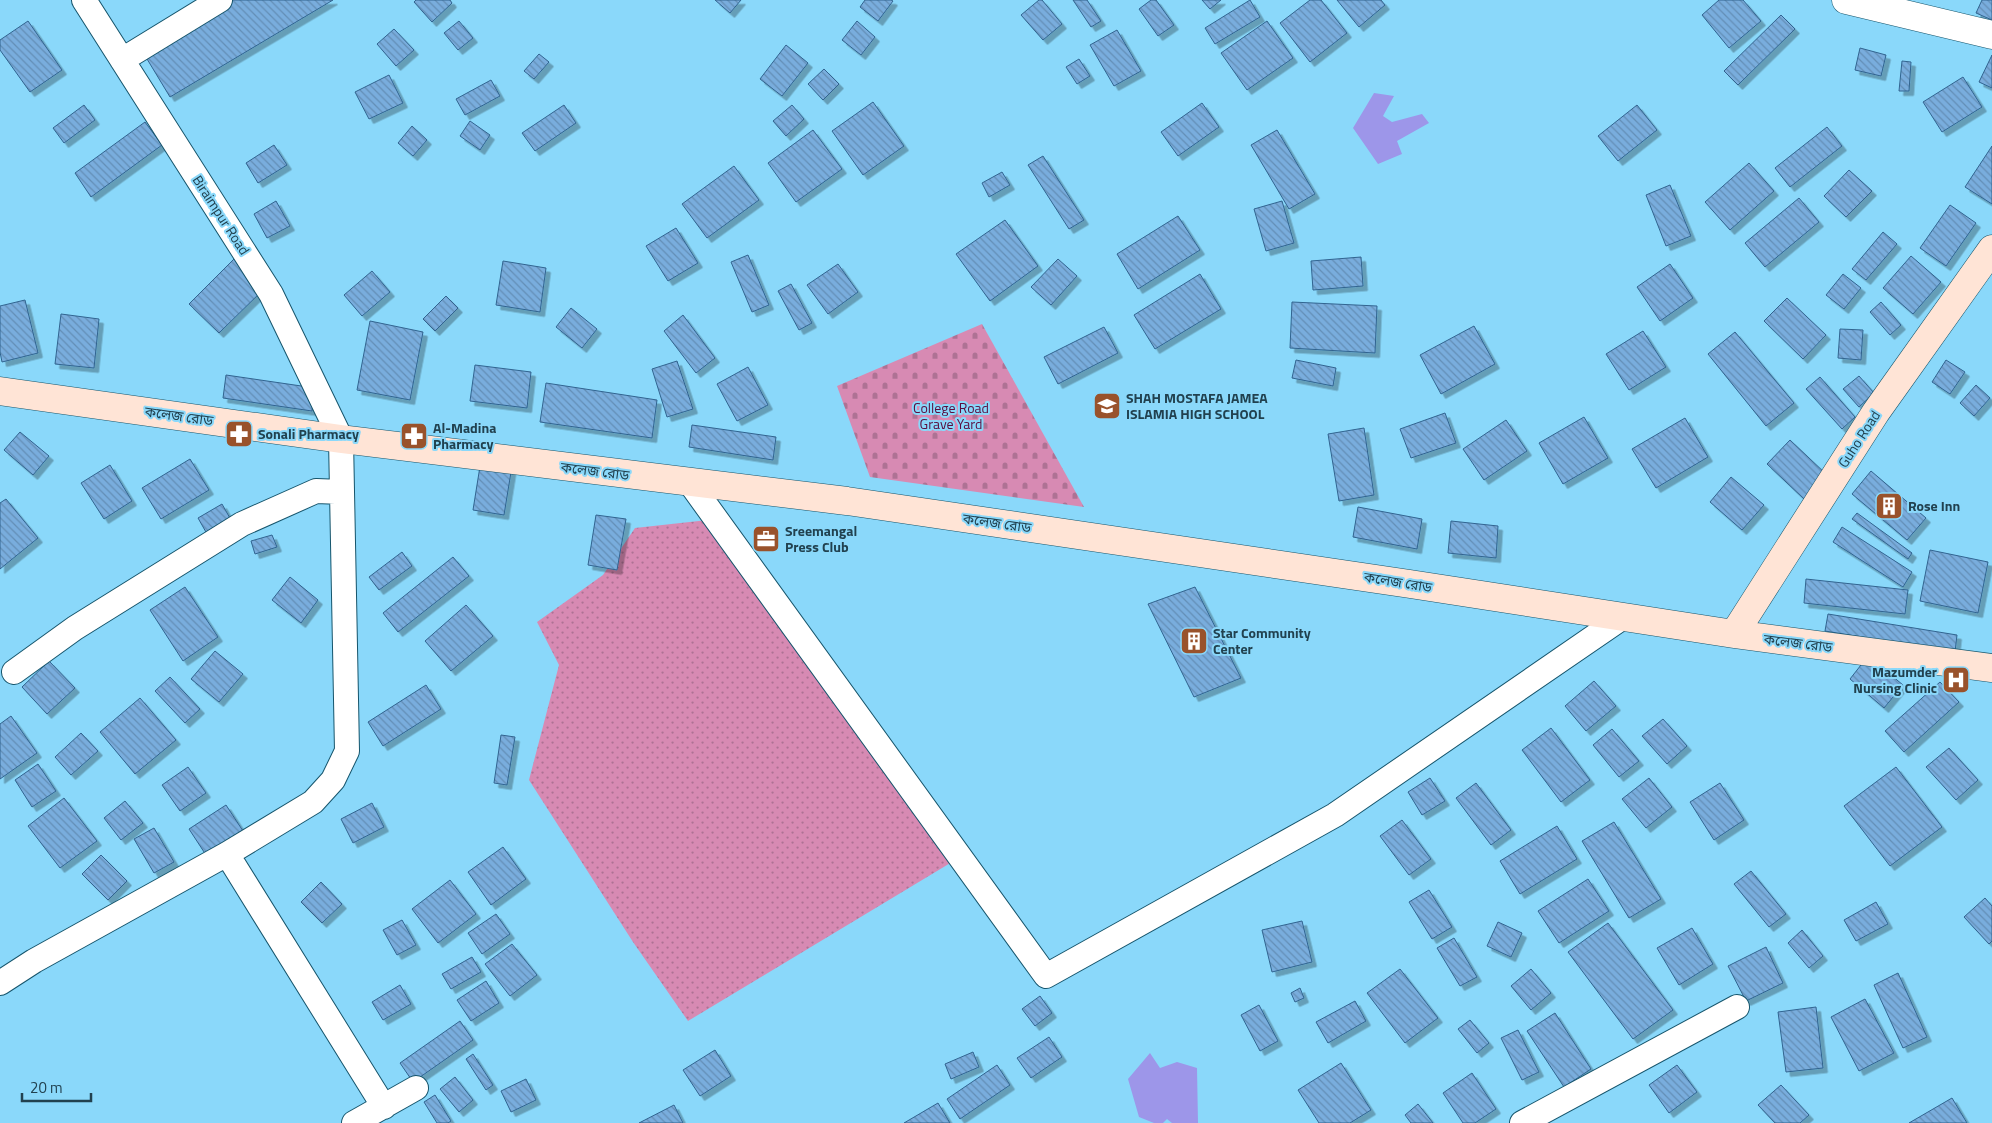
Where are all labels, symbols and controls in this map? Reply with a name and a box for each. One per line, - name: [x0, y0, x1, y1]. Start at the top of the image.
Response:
- street label: Biraimpur Road: [188, 171, 255, 259]
- place label: SHAH MOSTAFA JAMEA ISLAMIA HIGH SCHOOL: [1126, 387, 1268, 424]
- school or university icon: SHAH MOSTAFA JAMEA ISLAMIA HIGH SCHOOL: [1092, 391, 1122, 421]
- park label: College Road Grave Yard: [913, 397, 989, 434]
- street label: কলেজ রোড: [143, 400, 216, 431]
- street label: Guho Road: [1832, 406, 1885, 471]
- place label: Al-Madina Pharmacy: [433, 417, 496, 454]
- pharmacy icon: Sonali Pharmacy: [224, 419, 254, 449]
- pharmacy icon: Al-Madina Pharmacy: [399, 421, 429, 451]
- place label: Sonali Pharmacy: [258, 423, 359, 444]
- street label: কলেজ রোড: [559, 456, 632, 485]
- building icon: Rose Inn: [1874, 491, 1904, 521]
- place label: Rose Inn: [1908, 495, 1960, 516]
- street label: কলেজ রোড: [961, 507, 1034, 538]
- place label: Sreemangal Press Club: [785, 520, 857, 557]
- office icon: Sreemangal Press Club: [751, 524, 781, 554]
- street label: কলেজ রোড: [1361, 566, 1435, 597]
- place label: Star Community Center: [1213, 622, 1311, 659]
- building icon: Star Community Center: [1179, 626, 1209, 656]
- street label: কলেজ রোড: [1762, 628, 1835, 657]
- place label: Mazumder Nursing Clinic: [1853, 661, 1937, 698]
- hospital icon: Mazumder Nursing Clinic: [1941, 665, 1971, 695]
- scale bar: [22, 1070, 91, 1102]
- text: 20 m: [30, 1076, 63, 1099]

